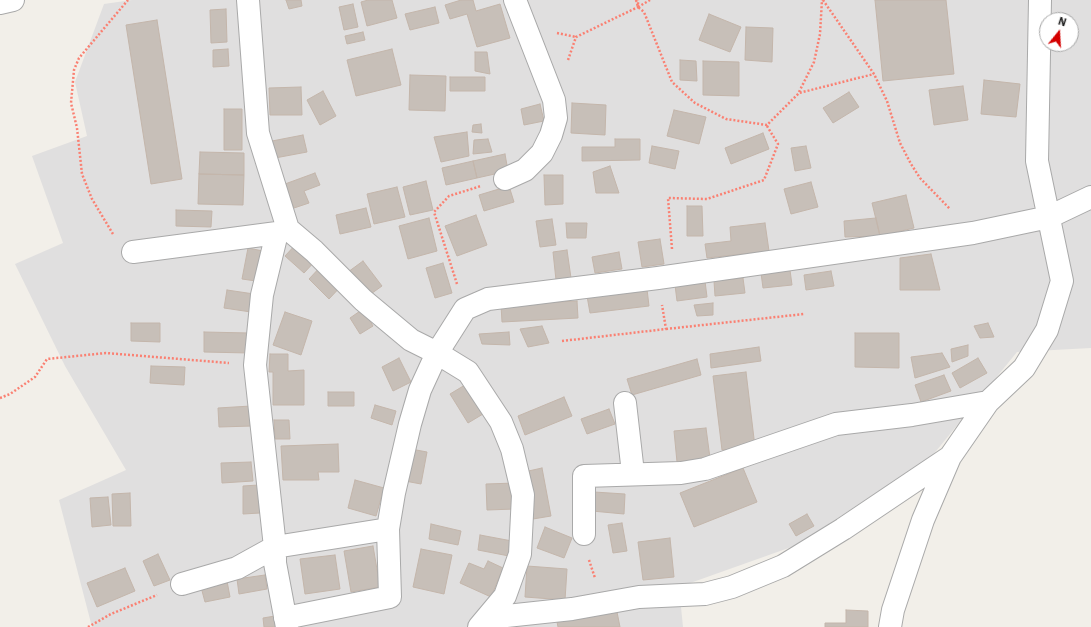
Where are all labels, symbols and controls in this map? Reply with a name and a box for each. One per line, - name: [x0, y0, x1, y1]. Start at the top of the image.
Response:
- north arrow: [1039, 12, 1079, 52]
- text: N: [1056, 14, 1068, 29]

